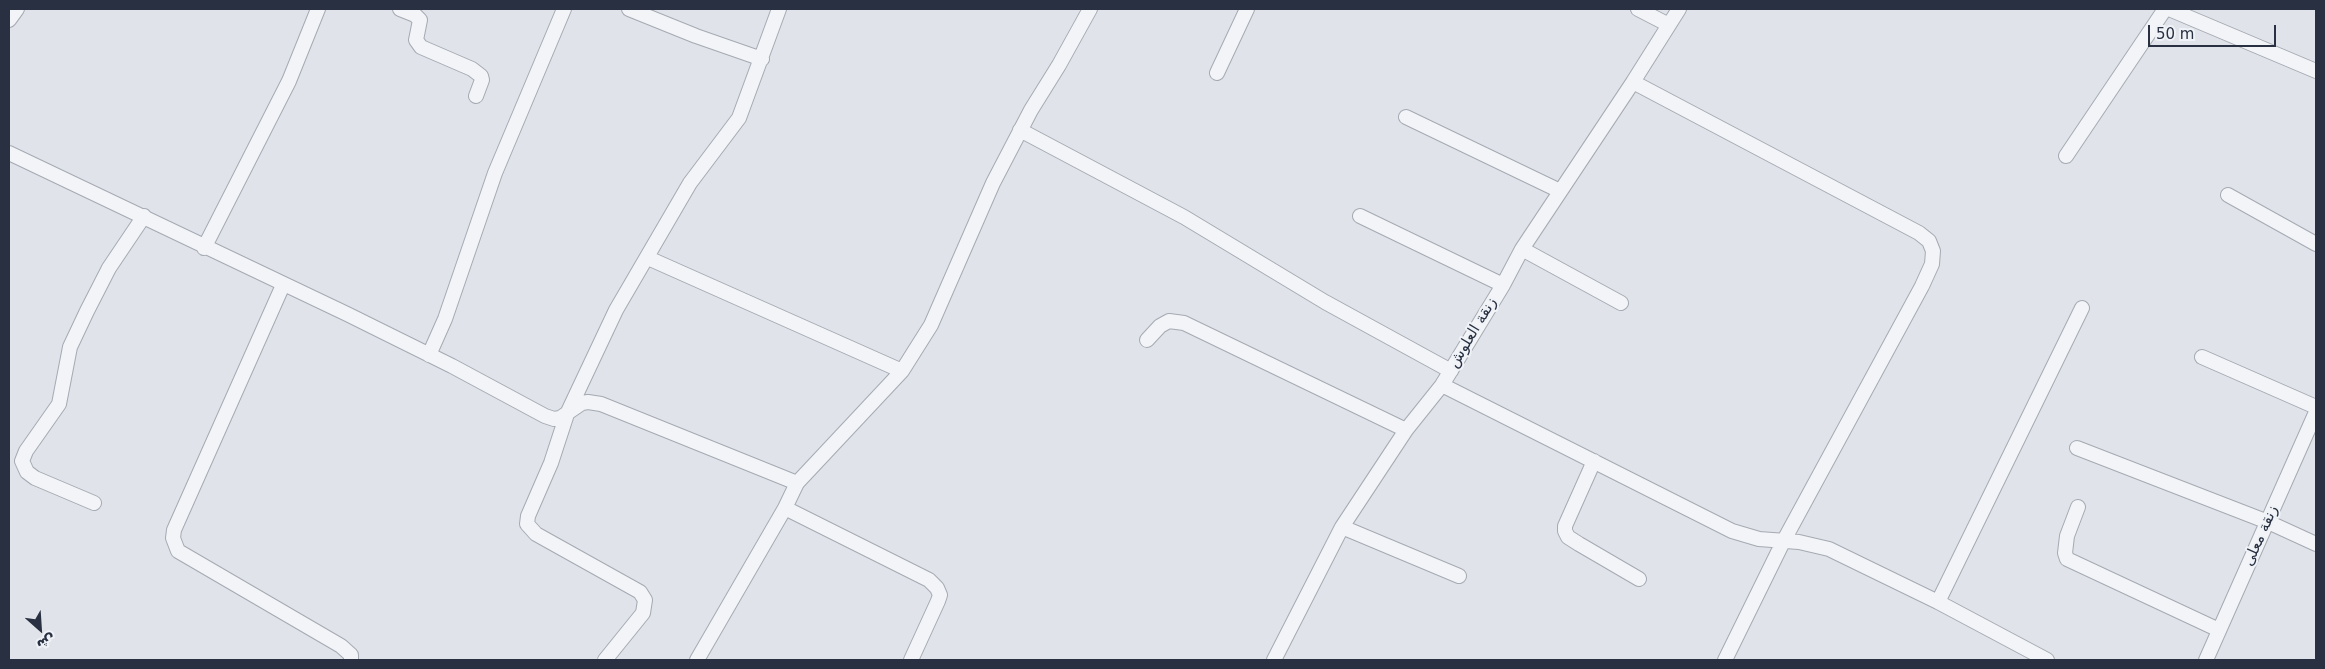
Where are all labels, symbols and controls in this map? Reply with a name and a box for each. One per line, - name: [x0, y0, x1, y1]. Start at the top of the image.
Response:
- scale bar: [2150, 15, 2278, 47]
- text: 50 m: [2156, 25, 2194, 43]
- street label: زنقة العلوش: [1445, 295, 1501, 371]
- street label: زنقة معلى: [2240, 503, 2282, 569]
- north arrow: [15, 604, 65, 654]
- text: ش: [34, 631, 59, 654]

